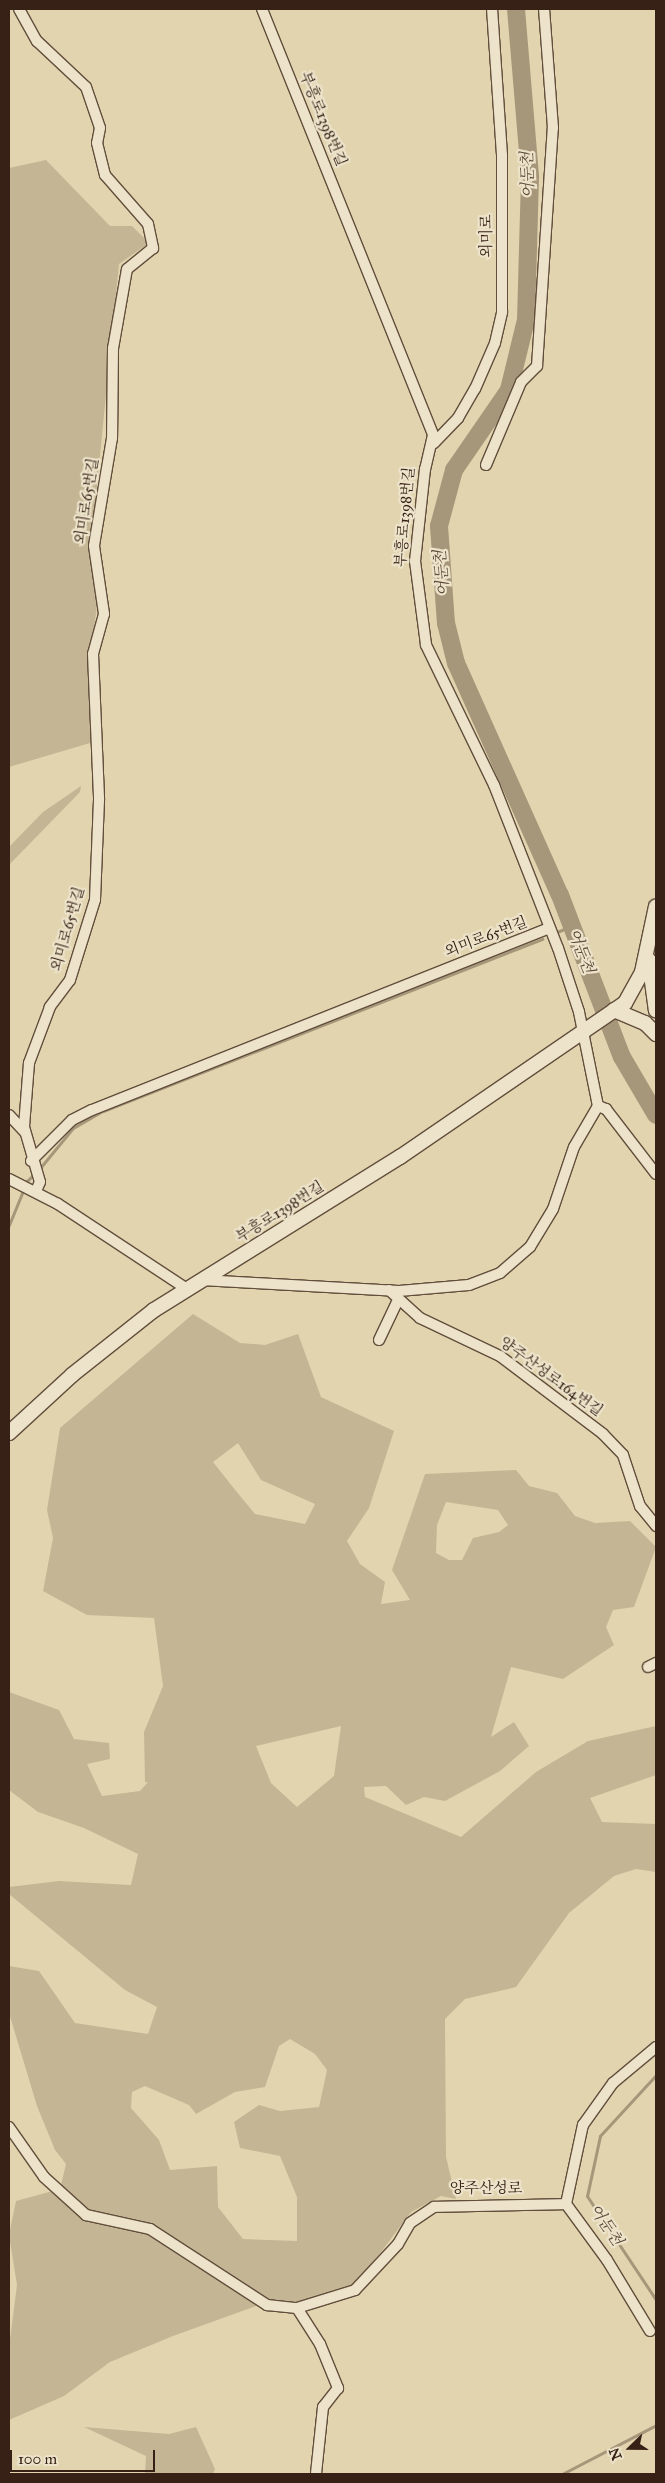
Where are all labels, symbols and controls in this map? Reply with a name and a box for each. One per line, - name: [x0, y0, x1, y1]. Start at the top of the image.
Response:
- street label: 부흥로1398번길: [296, 69, 350, 169]
- water label: 어둔천: [518, 151, 538, 199]
- street label: 외미로: [478, 214, 496, 258]
- street label: 외미로65번길: [71, 457, 103, 545]
- street label: 부흥로1398번길: [392, 466, 418, 568]
- water label: 어둔천: [430, 549, 454, 597]
- street label: 외미로65번길: [47, 885, 89, 973]
- street label: 외미로65번길: [442, 913, 530, 961]
- water label: 어둔천: [564, 926, 598, 976]
- street label: 부흥로1398번길: [233, 1178, 327, 1246]
- street label: 양주산성로164번길: [496, 1333, 606, 1421]
- street label: 양주산성로: [450, 2180, 522, 2198]
- water label: 어둔천: [585, 2200, 627, 2250]
- north arrow: [605, 2423, 655, 2473]
- scale bar: [12, 2440, 158, 2472]
- text: N: [606, 2445, 626, 2462]
- text: 100 m: [18, 2450, 57, 2468]

